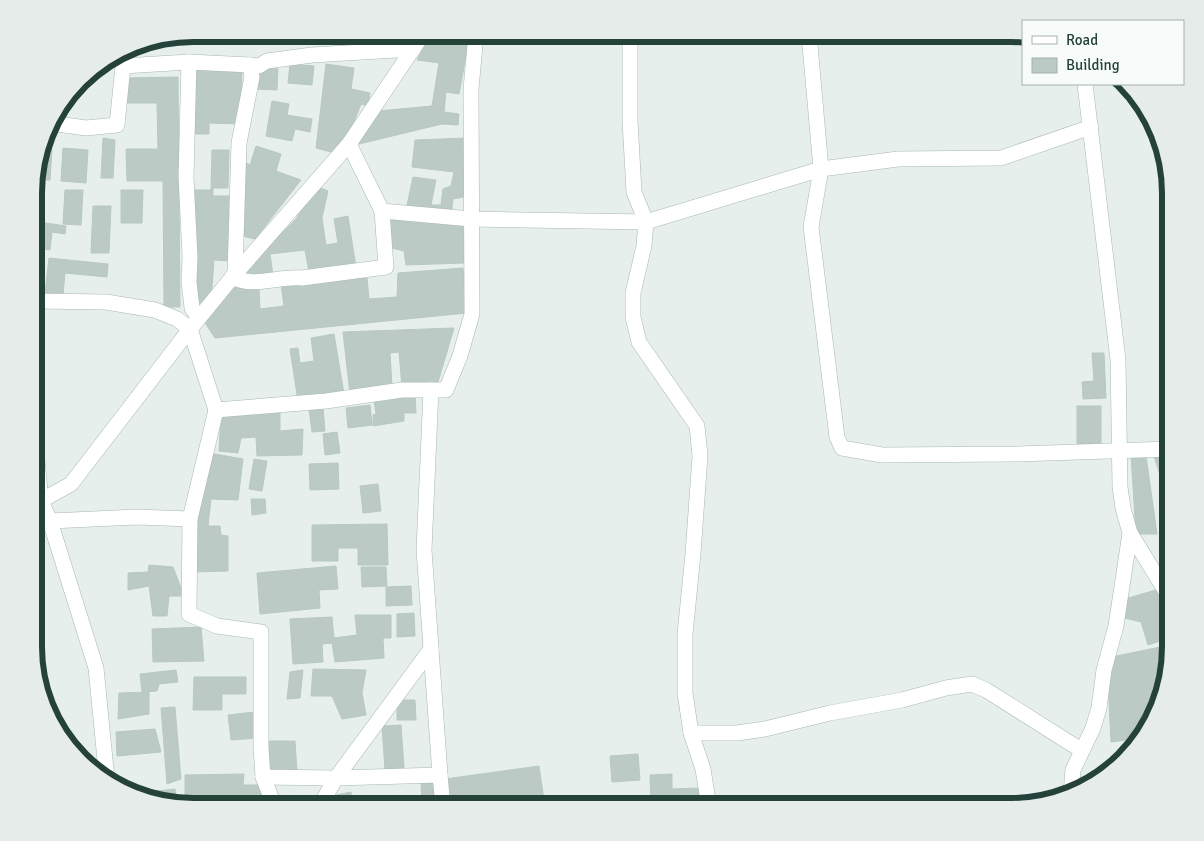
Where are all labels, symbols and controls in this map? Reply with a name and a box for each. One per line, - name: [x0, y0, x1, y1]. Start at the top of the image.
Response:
- legend: [1022, 20, 1184, 85]
- text: Road: [1066, 31, 1098, 49]
- text: Building: [1066, 56, 1120, 74]

